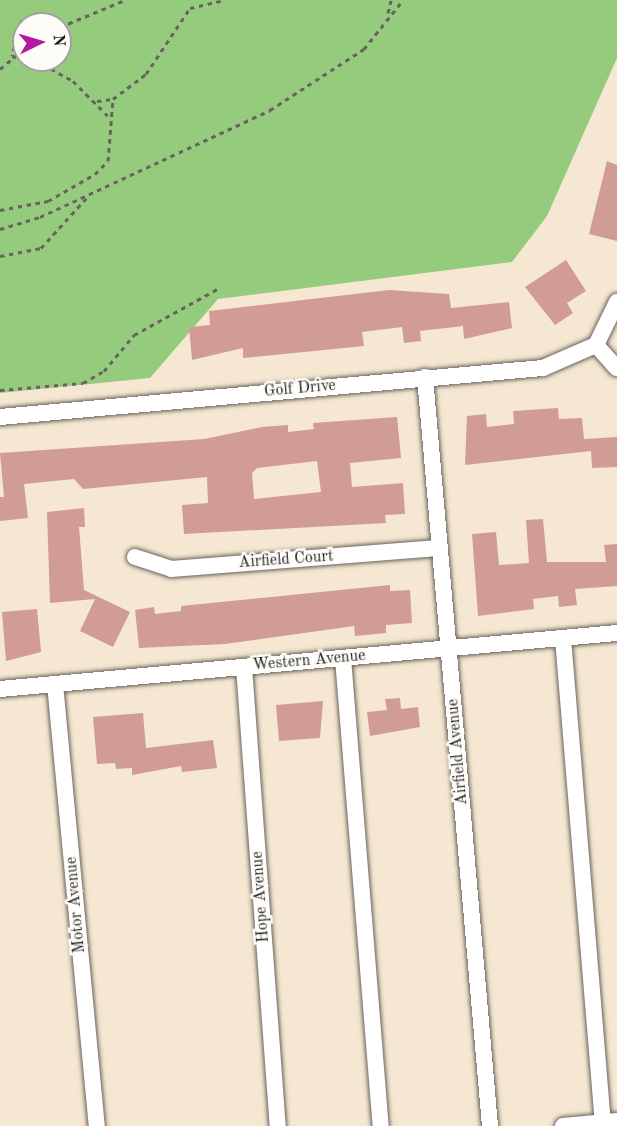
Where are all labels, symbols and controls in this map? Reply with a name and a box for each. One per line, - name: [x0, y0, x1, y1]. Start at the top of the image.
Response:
- north arrow: [12, 12, 72, 72]
- text: N: [49, 34, 66, 47]
- street label: Golf Drive: [263, 376, 337, 402]
- street label: Airfield Court: [238, 547, 334, 573]
- street label: Western Avenue: [252, 646, 366, 676]
- street label: Airfield Avenue: [444, 698, 472, 806]
- street label: Hope Avenue: [248, 851, 274, 943]
- street label: Motor Avenue: [62, 856, 90, 954]

